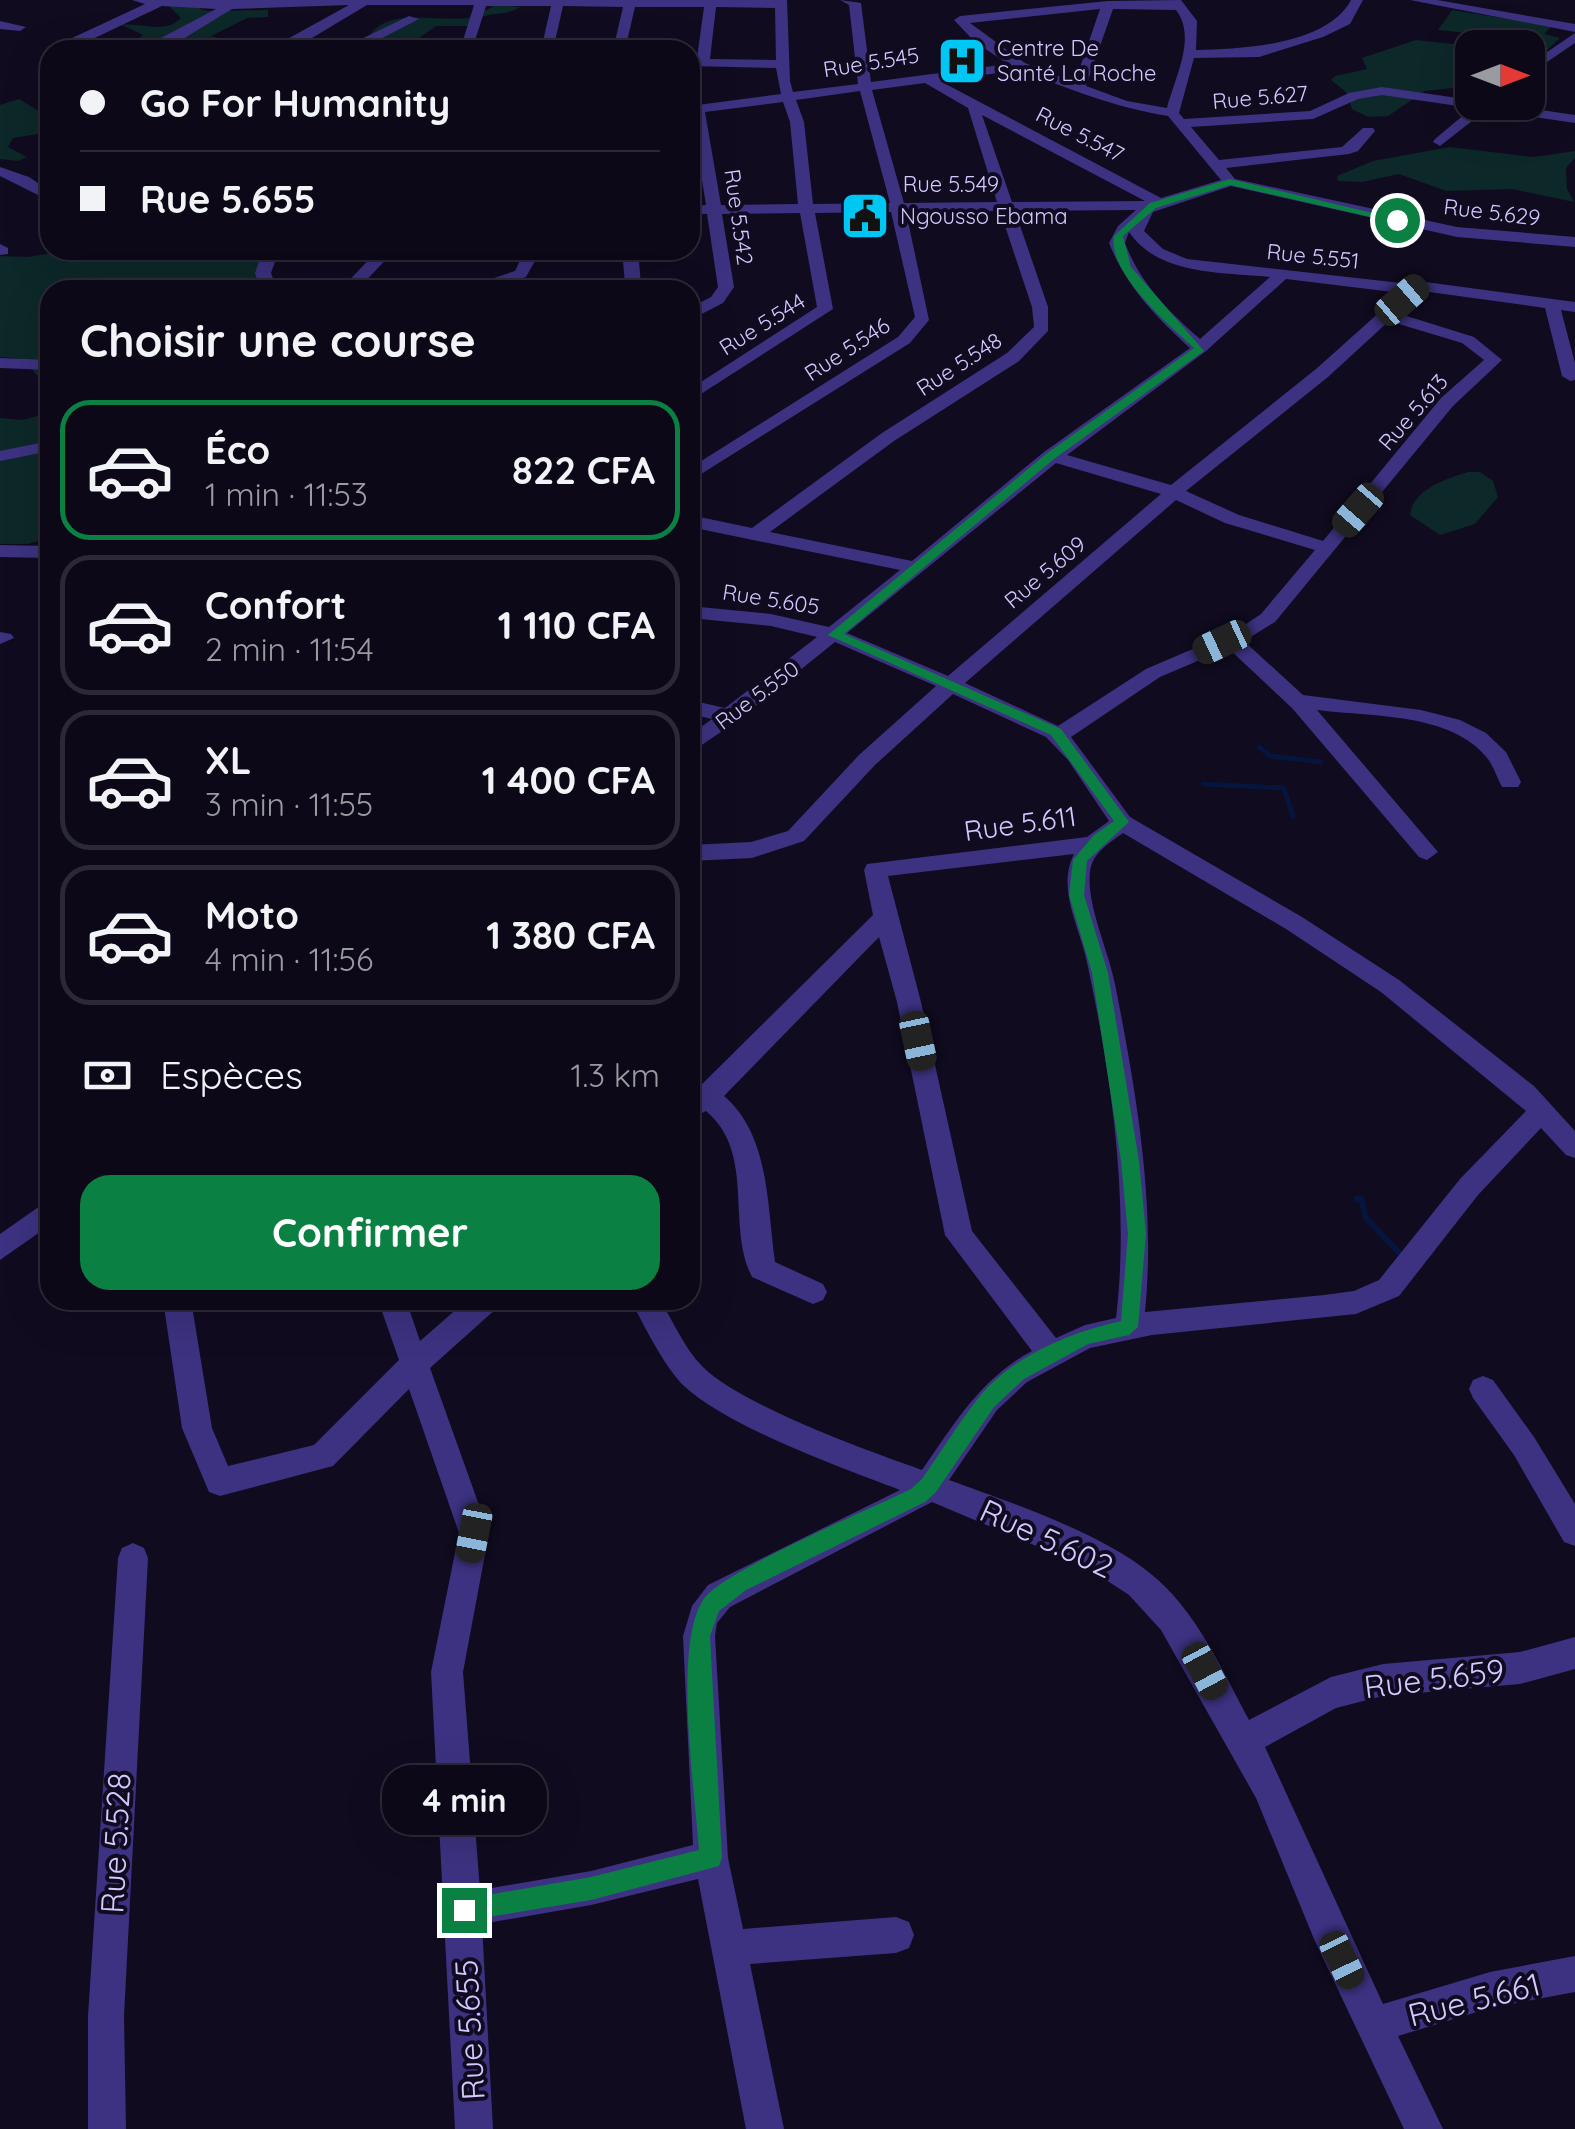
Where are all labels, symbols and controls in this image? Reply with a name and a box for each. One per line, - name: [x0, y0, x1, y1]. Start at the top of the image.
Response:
- north arrow: [1455, 30, 1545, 120]
- map controls: [1455, 30, 1545, 120]
- place label: Centre De Santé La Roche: [997, 34, 1156, 87]
- hospital icon: Centre De Santé La Roche: [936, 35, 988, 87]
- street label: Rue 5.545: [821, 41, 921, 83]
- text: Go For Humanity: [140, 79, 450, 127]
- street label: Rue 5.627: [1211, 79, 1309, 115]
- street label: Rue 5.547: [1031, 100, 1129, 168]
- street label: Rue 5.542: [718, 167, 760, 267]
- street label: Rue 5.549: [903, 170, 999, 198]
- text: Rue 5.655: [140, 175, 316, 223]
- public building icon: Ngousso Ebama: [839, 190, 891, 242]
- street label: Rue 5.629: [1442, 192, 1542, 232]
- route start: [1375, 198, 1420, 243]
- place label: Ngousso Ebama: [900, 202, 1068, 230]
- street label: Rue 5.551: [1265, 237, 1361, 275]
- car: [1370, 269, 1434, 331]
- street label: Rue 5.544: [714, 287, 810, 361]
- street label: Rue 5.546: [799, 311, 895, 387]
- text: Choisir une course: [80, 312, 476, 368]
- street label: Rue 5.548: [911, 326, 1007, 402]
- street label: Rue 5.613: [1372, 368, 1454, 456]
- icon: car: [85, 425, 175, 515]
- text: Éco: [205, 426, 270, 474]
- text: 822 CFA: [512, 446, 655, 494]
- text: 1 min · 11:53: [205, 474, 368, 514]
- car: [1327, 478, 1389, 542]
- street label: Rue 5.609: [998, 530, 1092, 614]
- street label: Rue 5.605: [721, 578, 821, 620]
- icon: car: [85, 580, 175, 670]
- text: Confort: [205, 581, 346, 629]
- text: 1 110 CFA: [498, 601, 655, 649]
- car: [1188, 616, 1256, 668]
- text: 2 min · 11:54: [205, 629, 374, 669]
- street label: Rue 5.550: [709, 654, 805, 736]
- icon: car: [85, 735, 175, 825]
- text: XL: [205, 736, 251, 784]
- text: 1 400 CFA: [482, 756, 655, 804]
- text: 3 min · 11:55: [205, 784, 373, 824]
- street label: Rue 5.611: [962, 798, 1078, 848]
- icon: car: [85, 890, 175, 980]
- text: Moto: [205, 891, 299, 939]
- text: 1 380 CFA: [486, 911, 655, 959]
- text: 4 min · 11:56: [205, 939, 373, 979]
- car: [897, 1009, 939, 1073]
- icon: cash: [80, 1048, 135, 1103]
- text: Espèces: [160, 1051, 303, 1099]
- text: 1.3 km: [571, 1055, 660, 1095]
- button: Confirmer: [80, 1175, 660, 1290]
- street label: Rue 5.602: [974, 1490, 1120, 1586]
- car: [454, 1501, 494, 1565]
- car: [1178, 1637, 1232, 1705]
- street label: Rue 5.659: [1362, 1650, 1506, 1706]
- callout: 4 min: [382, 1765, 546, 1835]
- street label: Rue 5.528: [91, 1772, 139, 1914]
- text: 4 min: [423, 1780, 506, 1820]
- route end: [442, 1888, 487, 1933]
- car: [1315, 1926, 1369, 1994]
- street label: Rue 5.655: [445, 1959, 493, 2101]
- street label: Rue 5.661: [1404, 1963, 1544, 2035]

